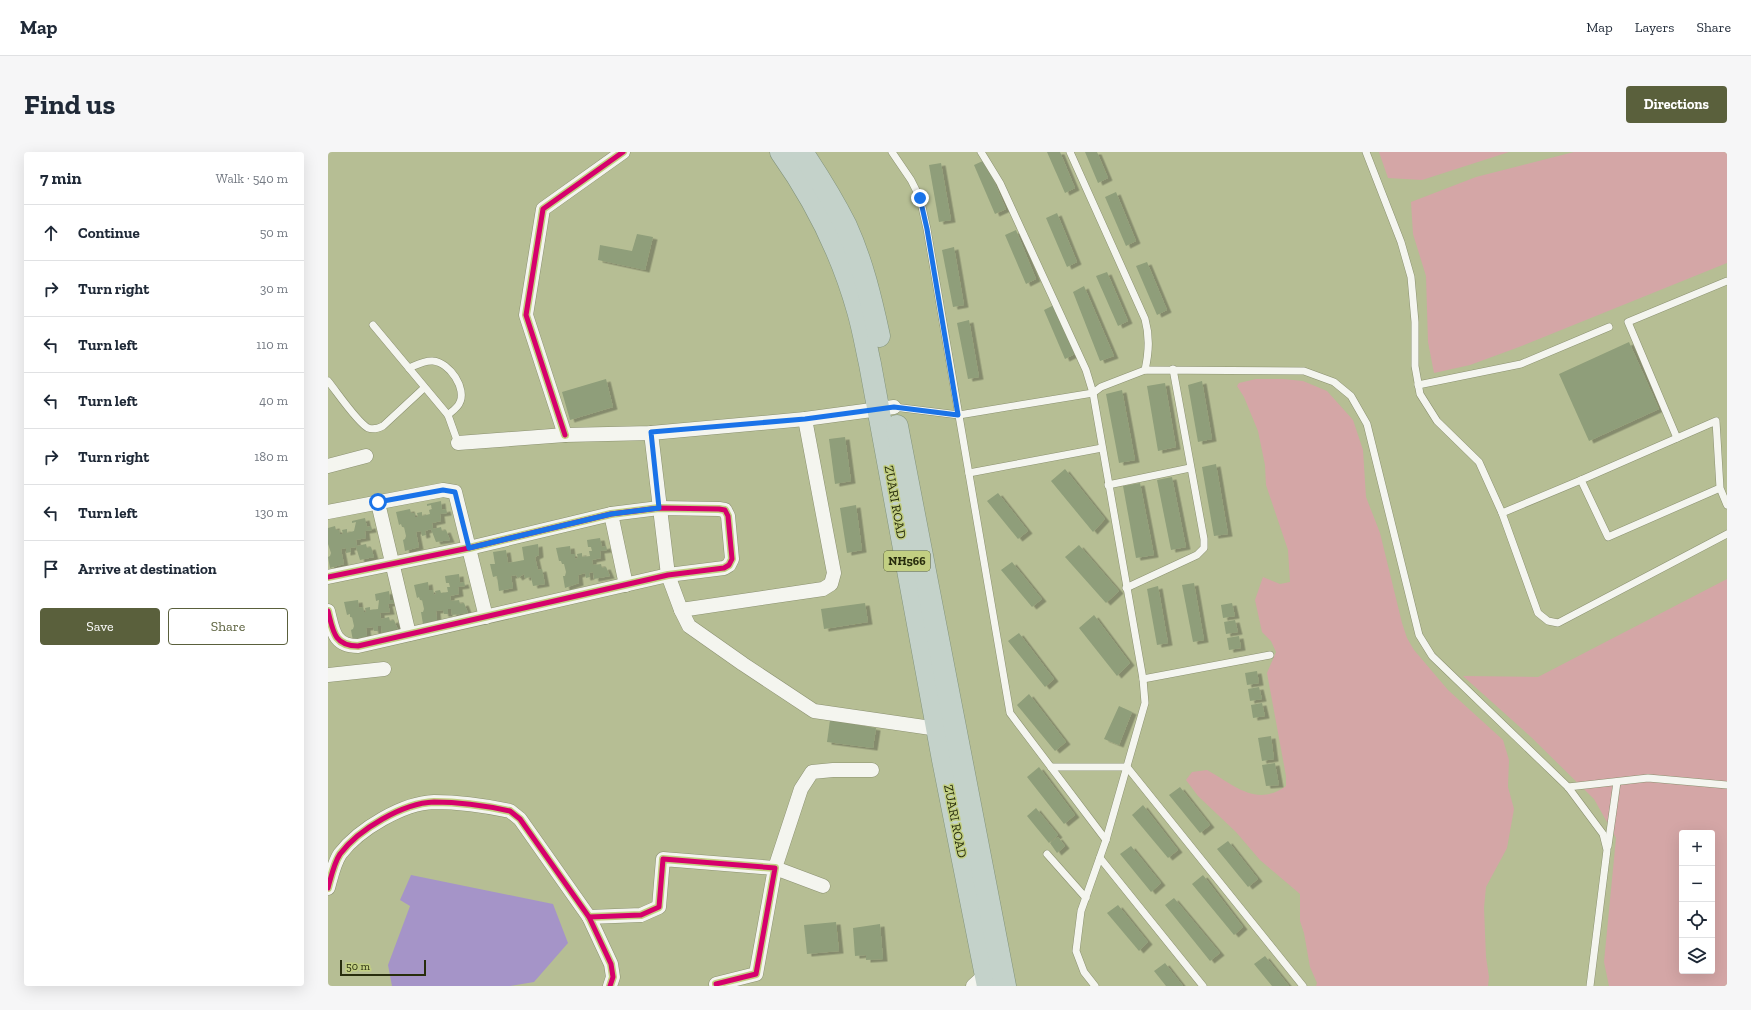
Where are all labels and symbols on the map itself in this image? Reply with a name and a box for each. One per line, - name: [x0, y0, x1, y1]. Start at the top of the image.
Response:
- route end: [911, 189, 929, 207]
- street label: ZUARI ROAD: [882, 464, 909, 540]
- route start: [369, 493, 387, 511]
- road number: NH566: [884, 551, 930, 571]
- street label: ZUARI ROAD: [941, 783, 970, 859]
- scale bar: [340, 958, 426, 977]

